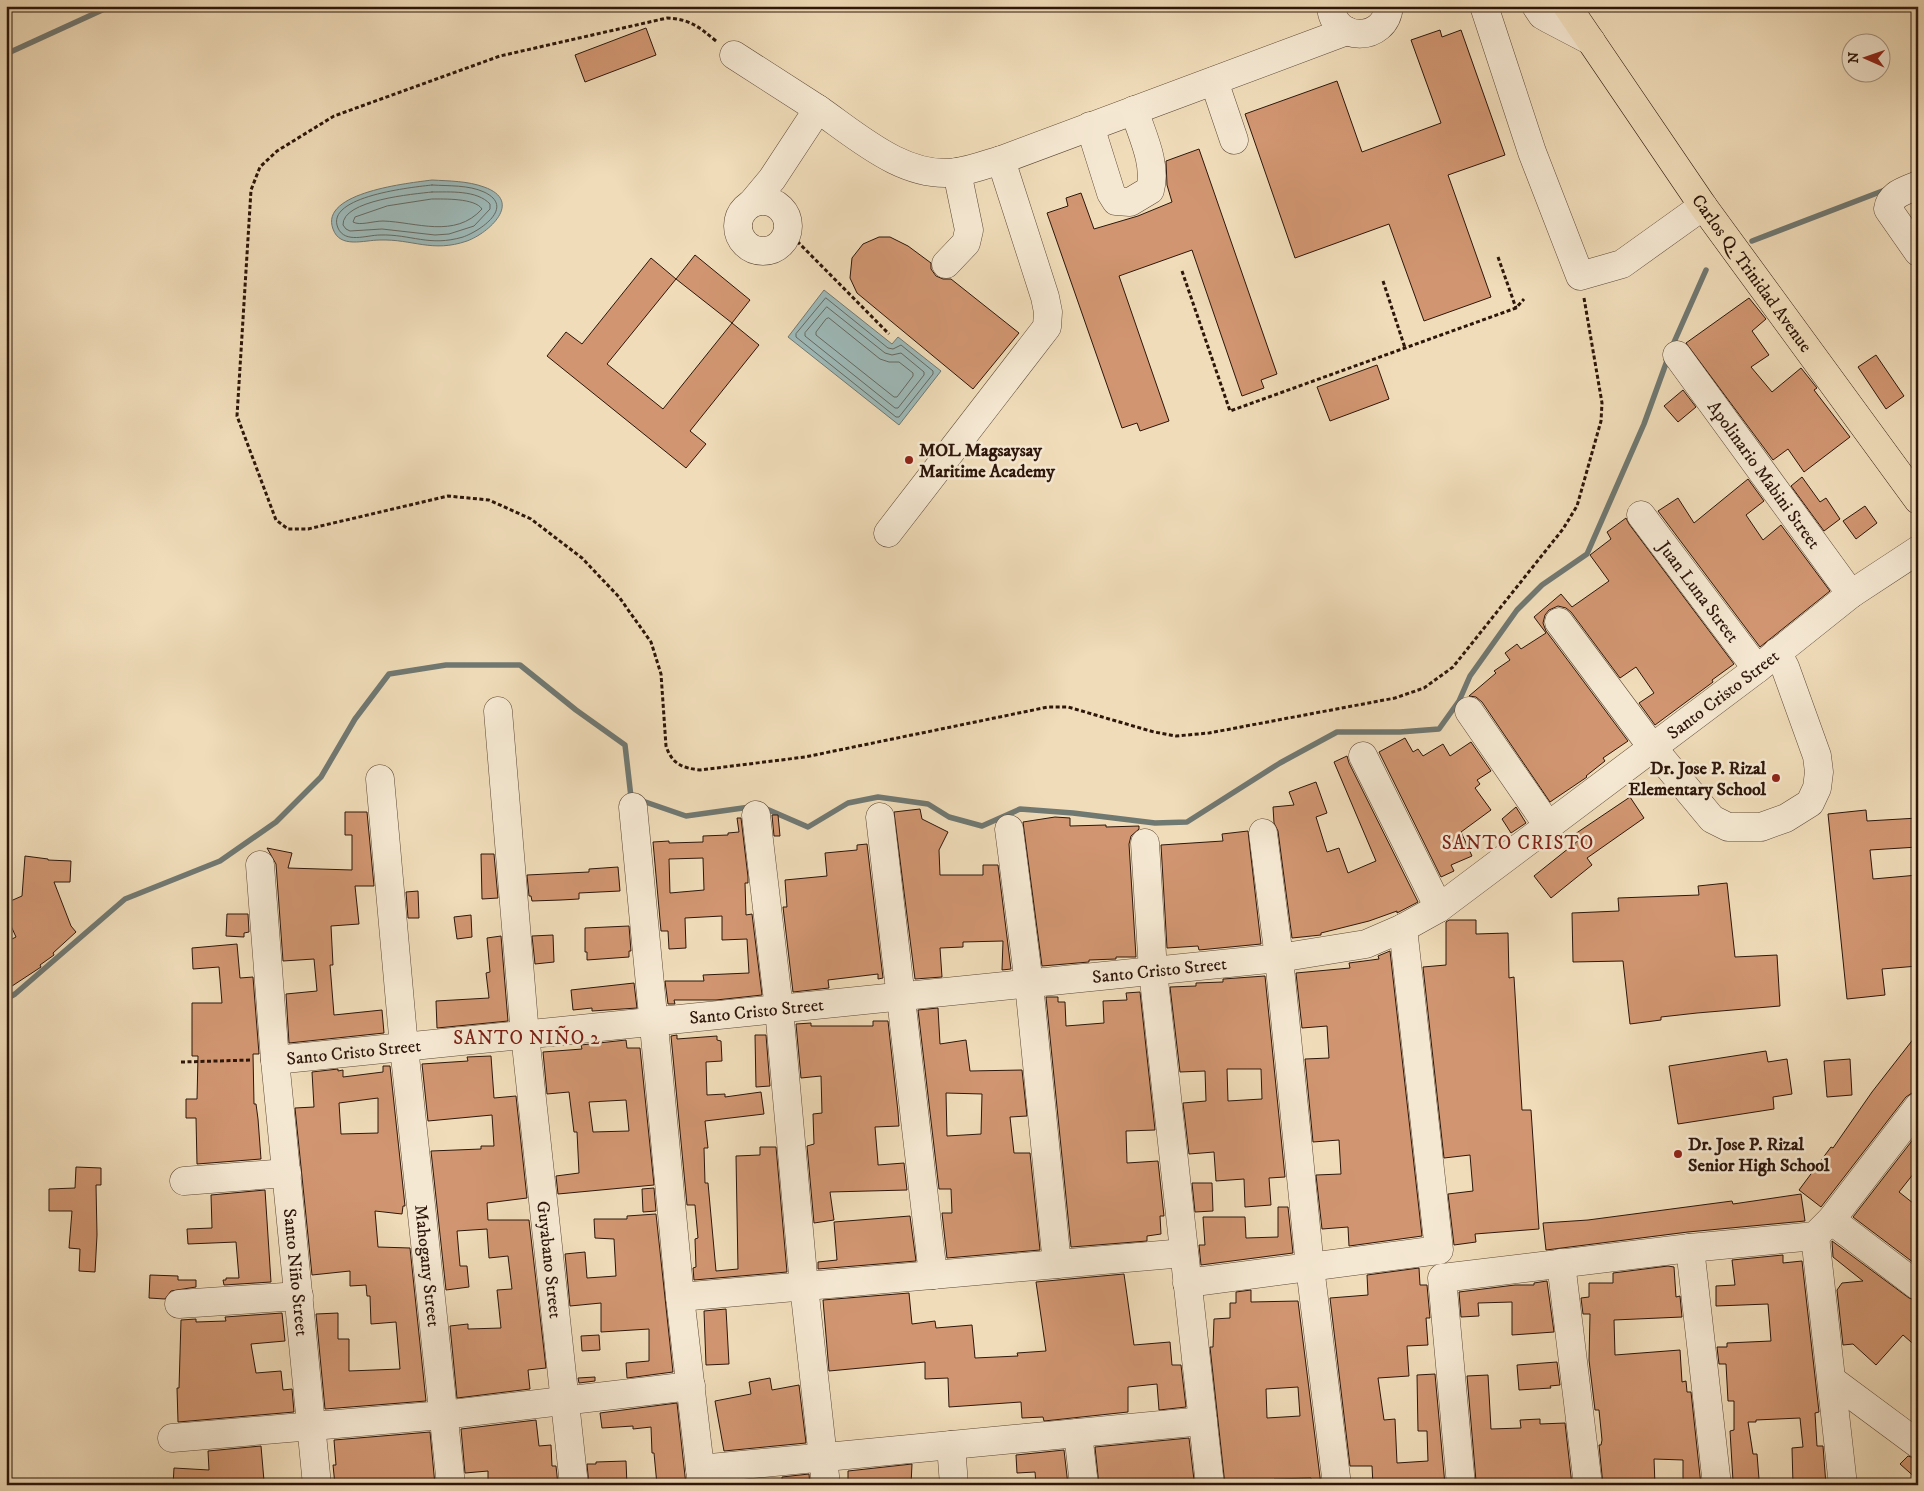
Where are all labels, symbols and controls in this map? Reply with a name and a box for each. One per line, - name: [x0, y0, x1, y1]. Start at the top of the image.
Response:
- north arrow: [1842, 32, 1892, 82]
- text: N: [1845, 51, 1863, 64]
- street label: Carlos Q. Trinidad Avenue: [1686, 191, 1816, 357]
- street label: Apolinario Mabini Street: [1702, 397, 1825, 554]
- place label: MOL Magsaysay Maritime Academy: [919, 440, 1055, 483]
- marker: MOL Magsaysay Maritime Academy: [903, 454, 915, 466]
- street label: Juan Luna Street: [1651, 535, 1743, 648]
- street label: Santo Cristo Street: [1663, 645, 1784, 745]
- place label: Dr. Jose P. Rizal Elementary School: [1628, 758, 1767, 801]
- marker: Dr. Jose P. Rizal Elementary School: [1770, 772, 1782, 784]
- district label: SANTO CRISTO: [1442, 832, 1594, 855]
- street label: Santo Cristo Street: [1091, 953, 1228, 989]
- street label: Santo Cristo Street: [688, 994, 825, 1030]
- district label: SANTO NIÑO 2: [453, 1025, 601, 1050]
- street label: Santo Cristo Street: [285, 1035, 422, 1071]
- place label: Dr. Jose P. Rizal Senior High School: [1688, 1134, 1830, 1177]
- marker: Dr. Jose P. Rizal Senior High School: [1672, 1148, 1684, 1160]
- street label: Guyabano Street: [531, 1200, 566, 1320]
- street label: Mahogany Street: [409, 1203, 444, 1328]
- street label: Santo Niño Street: [278, 1208, 312, 1338]

